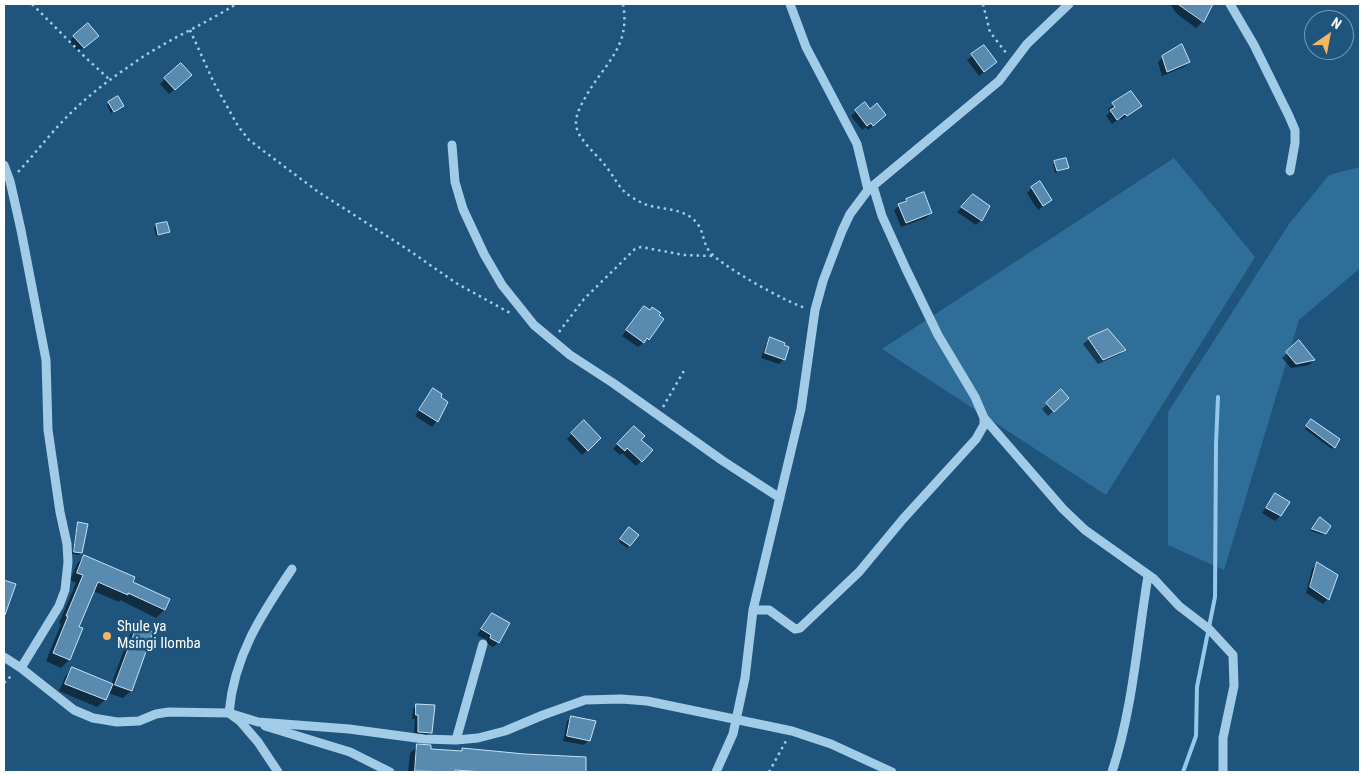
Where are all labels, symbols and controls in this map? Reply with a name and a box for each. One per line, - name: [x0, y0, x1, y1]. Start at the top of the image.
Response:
- north arrow: [1304, 10, 1354, 60]
- text: N: [1329, 14, 1345, 32]
- place label: Shule ya Msingi Ilomba: [117, 618, 201, 653]
- marker: Shule ya Msingi Ilomba: [101, 630, 113, 642]

